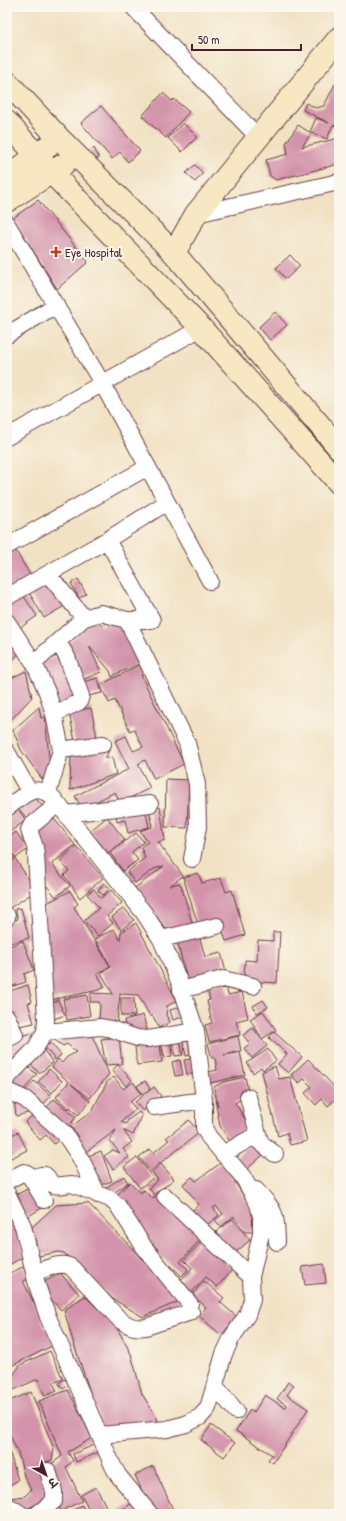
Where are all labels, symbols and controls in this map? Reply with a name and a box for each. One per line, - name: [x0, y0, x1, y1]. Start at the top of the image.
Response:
- scale bar: [192, 26, 301, 52]
- text: 50 m: [198, 31, 219, 48]
- place label: Eye Hospital: [65, 243, 123, 261]
- marker: Eye Hospital: [50, 246, 62, 258]
- north arrow: [26, 1455, 66, 1495]
- text: उ: [44, 1474, 61, 1491]

